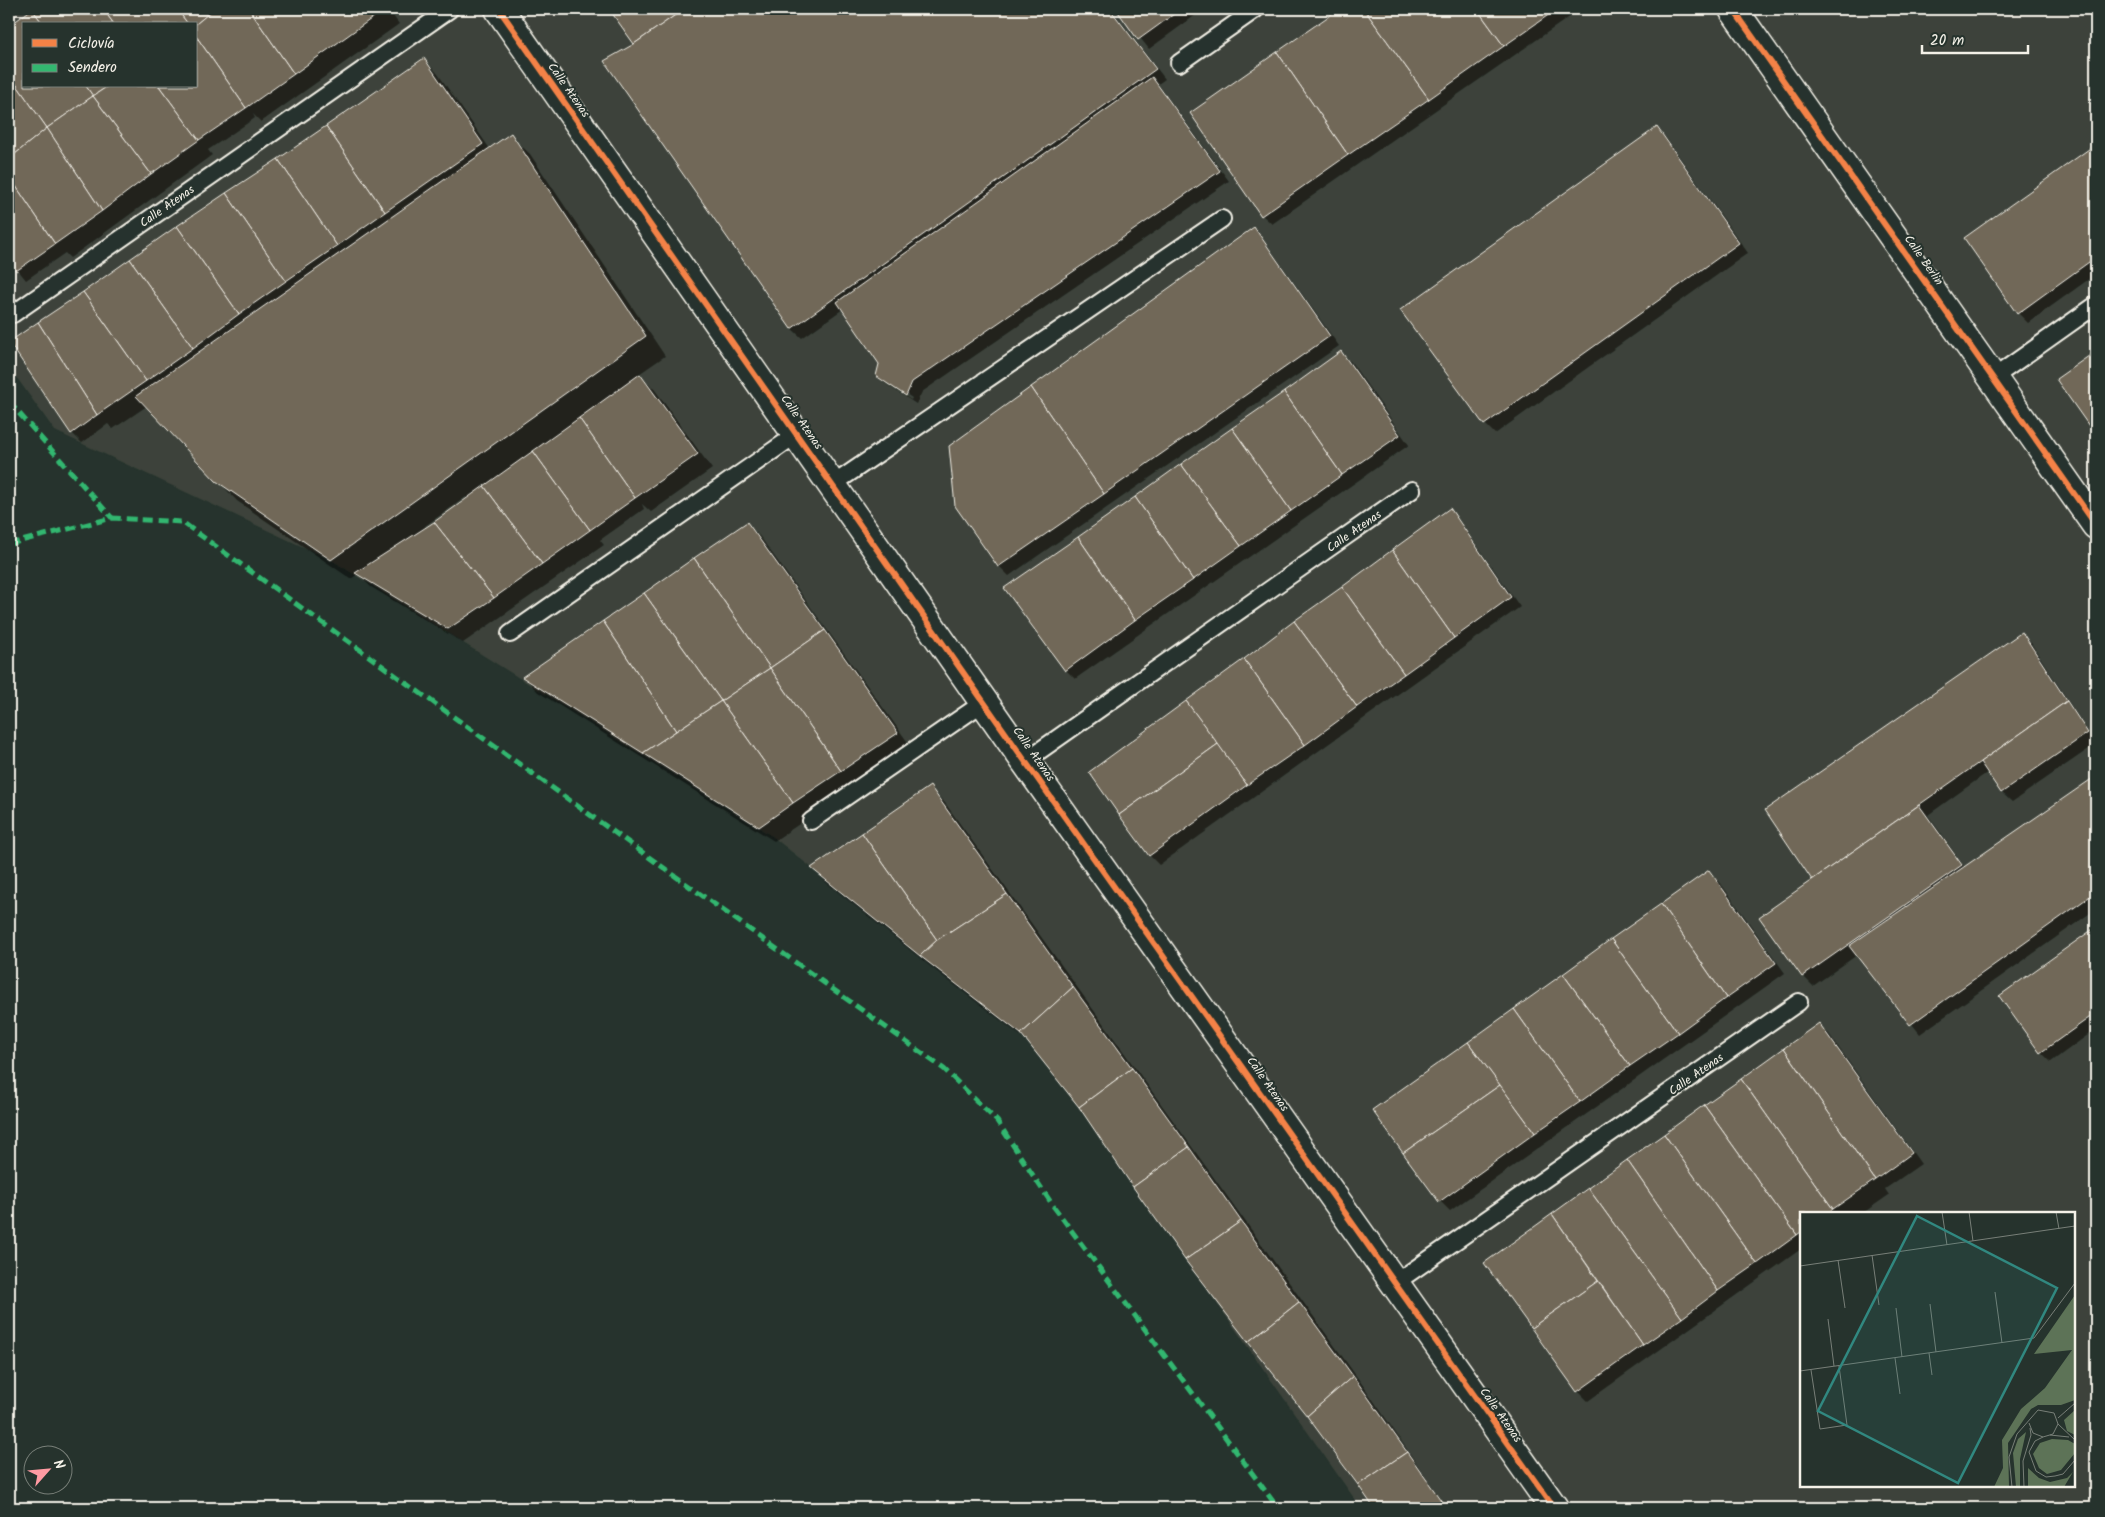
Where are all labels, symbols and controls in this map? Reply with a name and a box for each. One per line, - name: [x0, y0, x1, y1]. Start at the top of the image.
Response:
- legend: [22, 22, 198, 88]
- scale bar: [1922, 22, 2029, 54]
- text: 20 m: [1930, 29, 1964, 53]
- text: Ciclovía: [68, 32, 115, 56]
- text: Sendero: [68, 56, 117, 80]
- street label: Calle Atenas: [543, 59, 595, 122]
- street label: Calle Atenas: [136, 180, 199, 232]
- street label: Calle Berlin: [1899, 231, 1948, 290]
- street label: Calle Atenas: [776, 391, 828, 454]
- street label: Calle Atenas: [1323, 505, 1386, 557]
- street label: Calle Atenas: [1008, 723, 1060, 786]
- street label: Calle Atenas: [1665, 1048, 1728, 1100]
- street label: Calle Atenas: [1242, 1053, 1294, 1116]
- inset map: [1800, 1212, 2075, 1487]
- street label: Calle Atenas: [1475, 1384, 1527, 1447]
- north arrow: [22, 1444, 72, 1494]
- text: N: [47, 1456, 71, 1474]

